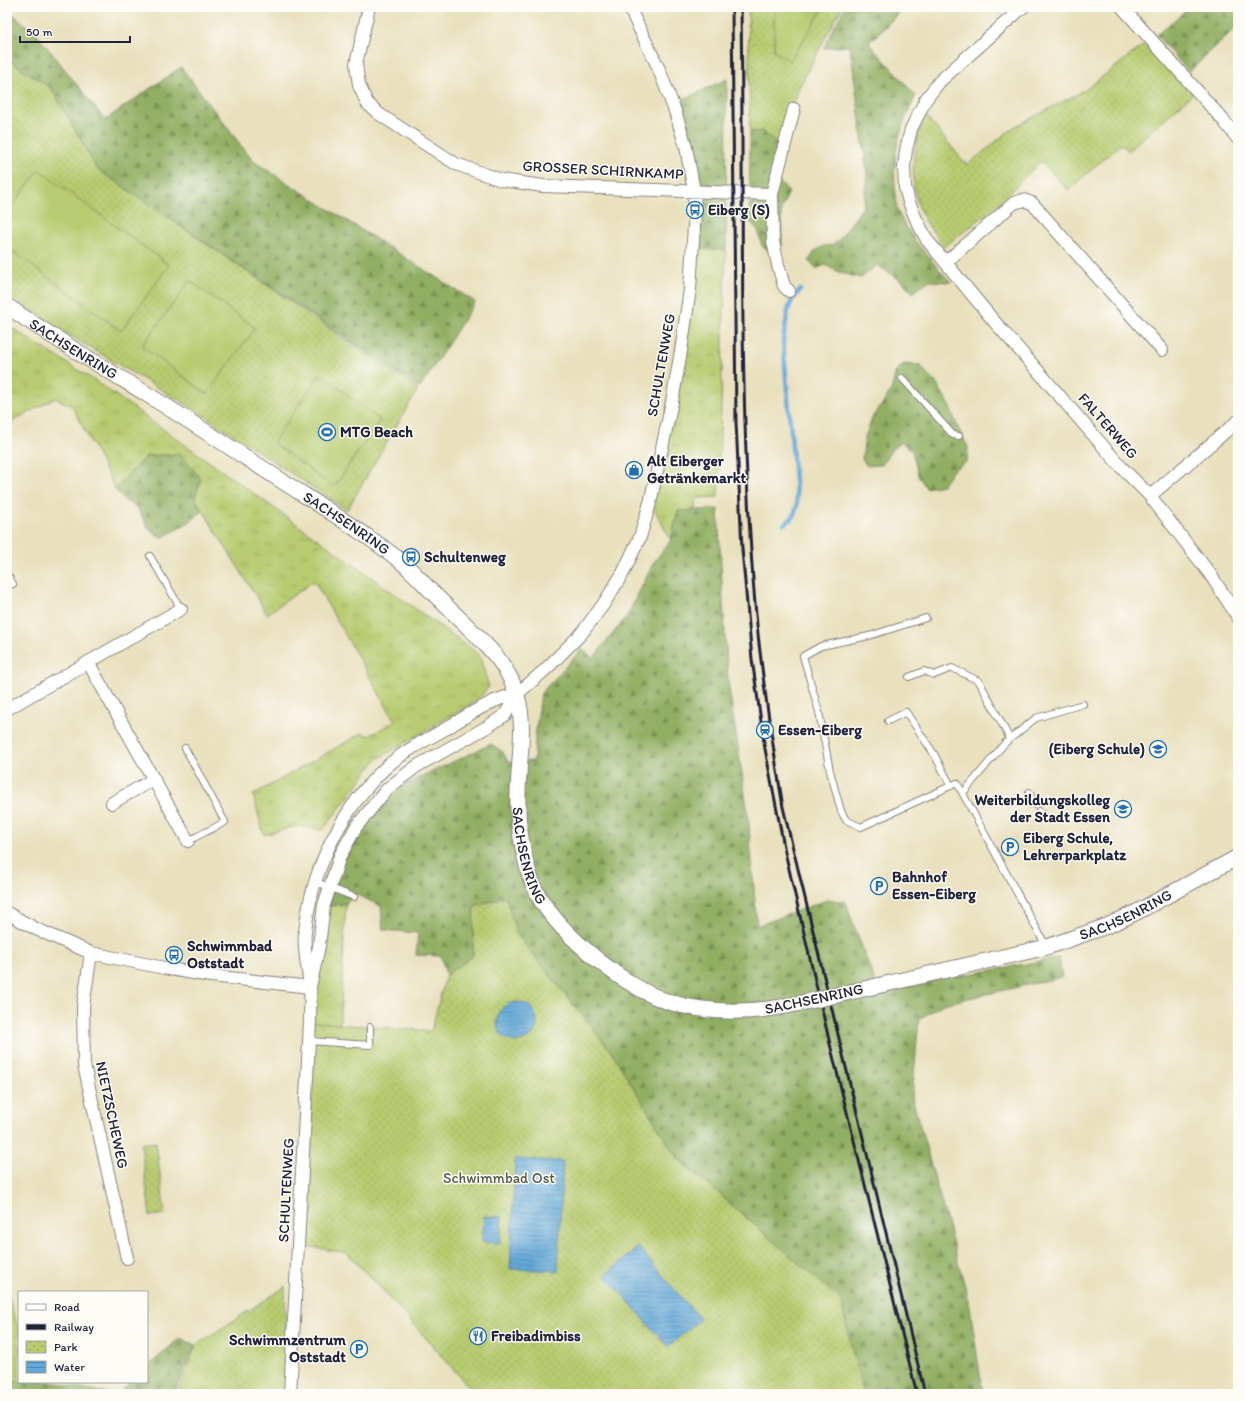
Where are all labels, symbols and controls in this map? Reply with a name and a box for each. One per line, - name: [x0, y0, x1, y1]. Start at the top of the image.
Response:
- scale bar: [20, 18, 130, 44]
- text: 50 m: [26, 25, 52, 39]
- street label: GROSSER SCHIRNKAMP: [522, 157, 684, 183]
- bus stop icon: Eiberg (S): [685, 200, 705, 220]
- place label: Eiberg (S): [708, 201, 770, 220]
- street label: SCHULTENWEG: [643, 312, 679, 418]
- street label: SACHSENRING: [26, 315, 121, 383]
- street label: FALTERWEG: [1074, 389, 1142, 463]
- sports icon: MTG Beach: [317, 422, 337, 442]
- place label: MTG Beach: [340, 423, 413, 441]
- place label: Alt Eiberger Getränkemarkt: [646, 452, 747, 487]
- shop icon: Alt Eiberger Getränkemarkt: [624, 460, 644, 480]
- street label: SACHSENRING: [300, 488, 393, 559]
- bus stop icon: Schultenweg: [401, 547, 421, 567]
- place label: Schultenweg: [424, 548, 506, 567]
- station icon: Essen-Eiberg: [755, 720, 775, 740]
- place label: Essen-Eiberg: [778, 721, 862, 740]
- school or university icon: (Eiberg Schule): [1148, 739, 1168, 759]
- place label: (Eiberg Schule): [1049, 740, 1145, 759]
- place label: Weiterbildungskolleg der Stadt Essen: [974, 791, 1111, 826]
- school or university icon: Weiterbildungskolleg der Stadt Essen: [1113, 799, 1133, 819]
- street label: SACHSENRING: [509, 807, 550, 908]
- place label: Eiberg Schule, Lehrerparkplatz: [1023, 829, 1127, 865]
- parking icon: Eiberg Schule, Lehrerparkplatz: [1000, 837, 1020, 857]
- place label: Bahnhof Essen-Eiberg: [892, 868, 976, 904]
- parking icon: Bahnhof Essen-Eiberg: [869, 876, 889, 896]
- street label: SACHSENRING: [1077, 886, 1175, 944]
- place label: Schwimmbad Oststadt: [187, 937, 273, 972]
- bus stop icon: Schwimmbad Oststadt: [164, 945, 184, 965]
- street label: SACHSENRING: [763, 980, 865, 1018]
- street label: NIETZSCHEWEG: [92, 1060, 132, 1170]
- street label: SCHULTENWEG: [274, 1137, 298, 1243]
- park label: Schwimmbad Ost: [443, 1169, 555, 1187]
- legend: [18, 1291, 148, 1383]
- text: Road: [54, 1300, 80, 1314]
- text: Railway: [54, 1320, 94, 1334]
- restaurant icon: Freibadimbiss: [468, 1326, 488, 1346]
- place label: Freibadimbiss: [491, 1327, 581, 1345]
- place label: Schwimmzentrum Oststadt: [229, 1331, 346, 1366]
- parking icon: Schwimmzentrum Oststadt: [349, 1339, 369, 1359]
- text: Park: [54, 1340, 78, 1354]
- text: Water: [54, 1360, 85, 1374]

